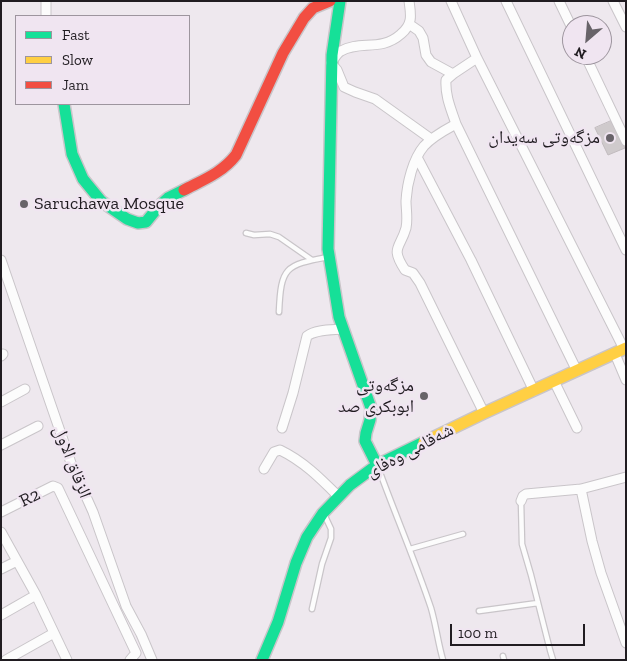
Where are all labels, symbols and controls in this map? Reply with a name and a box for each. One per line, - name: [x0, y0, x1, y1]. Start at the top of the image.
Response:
- legend: [15, 15, 190, 105]
- north arrow: [562, 15, 612, 65]
- text: Fast: [62, 26, 90, 44]
- text: N: [572, 43, 589, 63]
- text: Slow: [62, 51, 93, 69]
- text: Jam: [62, 76, 89, 94]
- place label: مزگەوتی سەیدان: [488, 127, 600, 149]
- marker: مزگەوتی سەیدان: [604, 132, 616, 144]
- place label: Saruchawa Mosque: [34, 193, 184, 215]
- marker: Saruchawa Mosque: [18, 198, 30, 210]
- place label: مزگەوتی ابوبکری صد: [338, 375, 414, 418]
- marker: مزگەوتی ابوبکری صد: [418, 390, 430, 402]
- street label: شەقامی وەفای: [363, 419, 457, 483]
- street label: الزقاق الاول: [48, 423, 96, 501]
- street label: R2: [16, 484, 44, 512]
- scale bar: [452, 614, 587, 646]
- text: 100 m: [458, 624, 497, 642]

